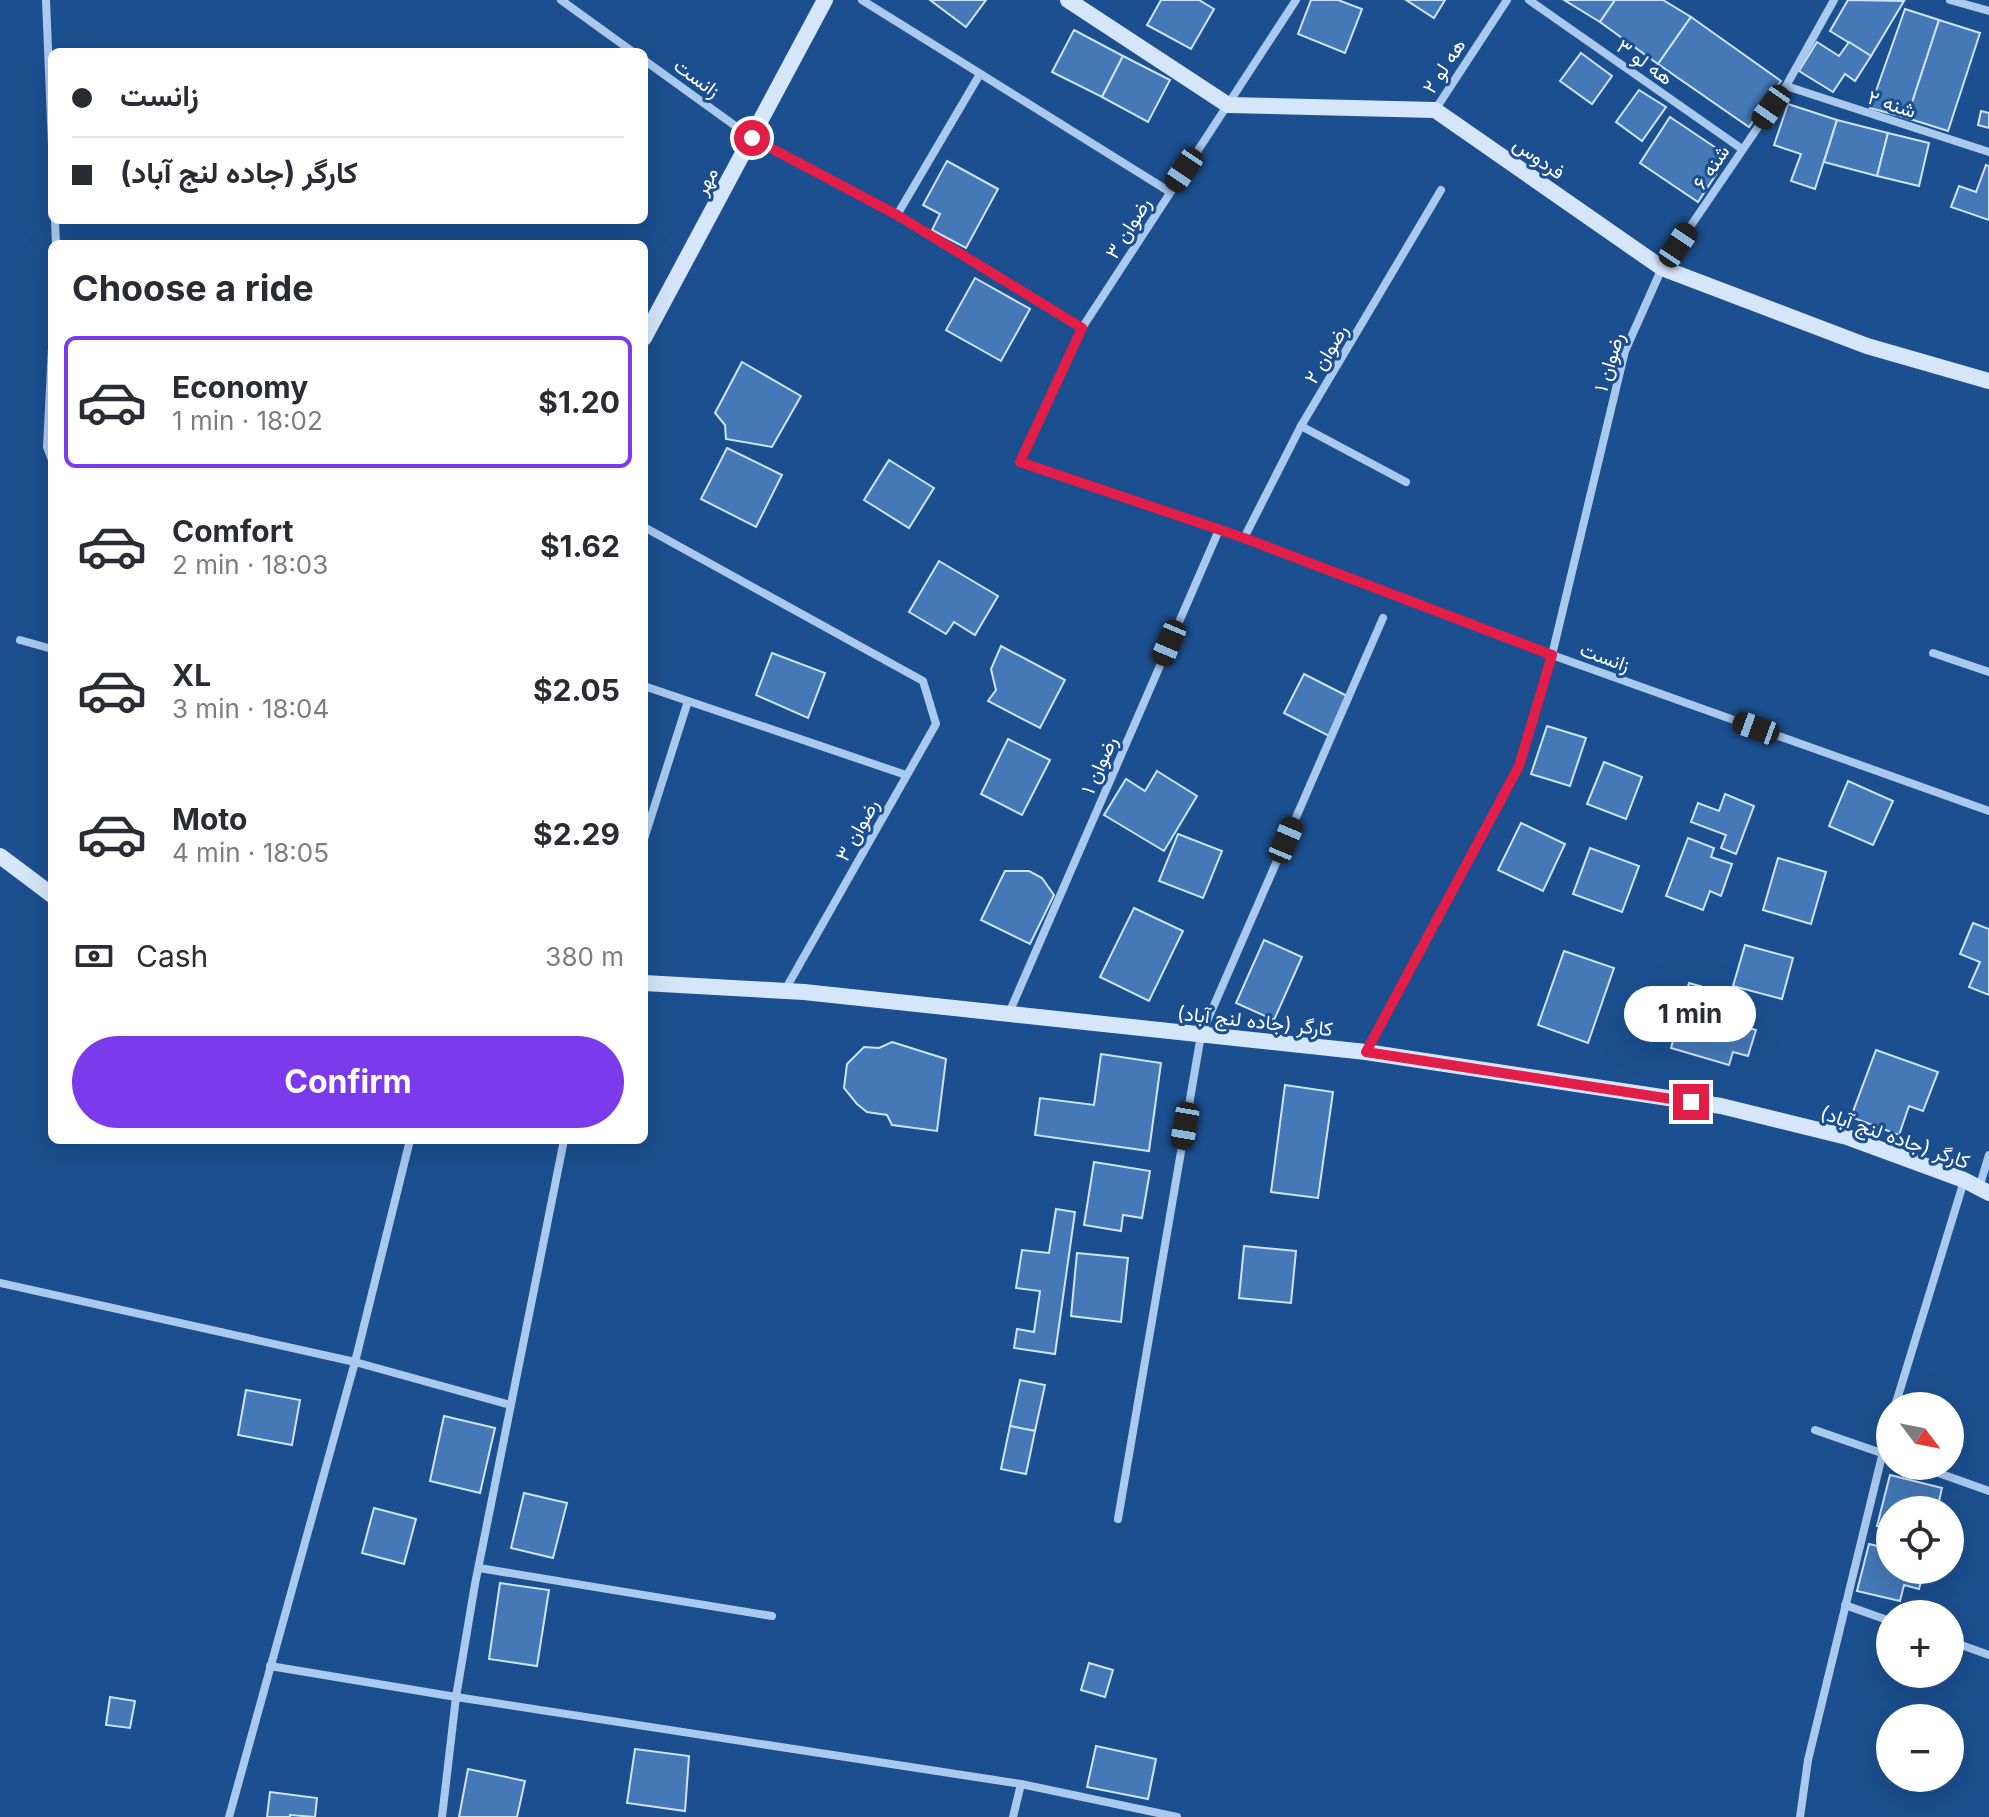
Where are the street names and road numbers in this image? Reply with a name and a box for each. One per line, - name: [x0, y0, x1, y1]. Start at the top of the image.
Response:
- street label: هه لو ۲: [1417, 34, 1471, 99]
- street label: هه لو ۳: [1612, 34, 1678, 91]
- street label: زانست: [669, 53, 725, 104]
- street label: شنه ۲: [1865, 85, 1919, 123]
- street label: فردوس: [1508, 132, 1569, 185]
- street label: شنه ۶: [1688, 140, 1734, 194]
- street label: مهر: [688, 163, 724, 201]
- street label: رضوان ۳: [1100, 193, 1157, 264]
- street label: رضوان ۲: [1299, 320, 1354, 389]
- street label: رضوان ۱: [1589, 330, 1630, 395]
- street label: زانست: [1576, 637, 1633, 678]
- street label: رضوان ۱: [1076, 732, 1123, 798]
- street label: رضوان ۳: [830, 794, 885, 866]
- street label: کارگر (جاده لنج آباد): [1176, 1001, 1334, 1043]
- street label: کارگر (جاده لنج آباد): [1817, 1100, 1973, 1176]

